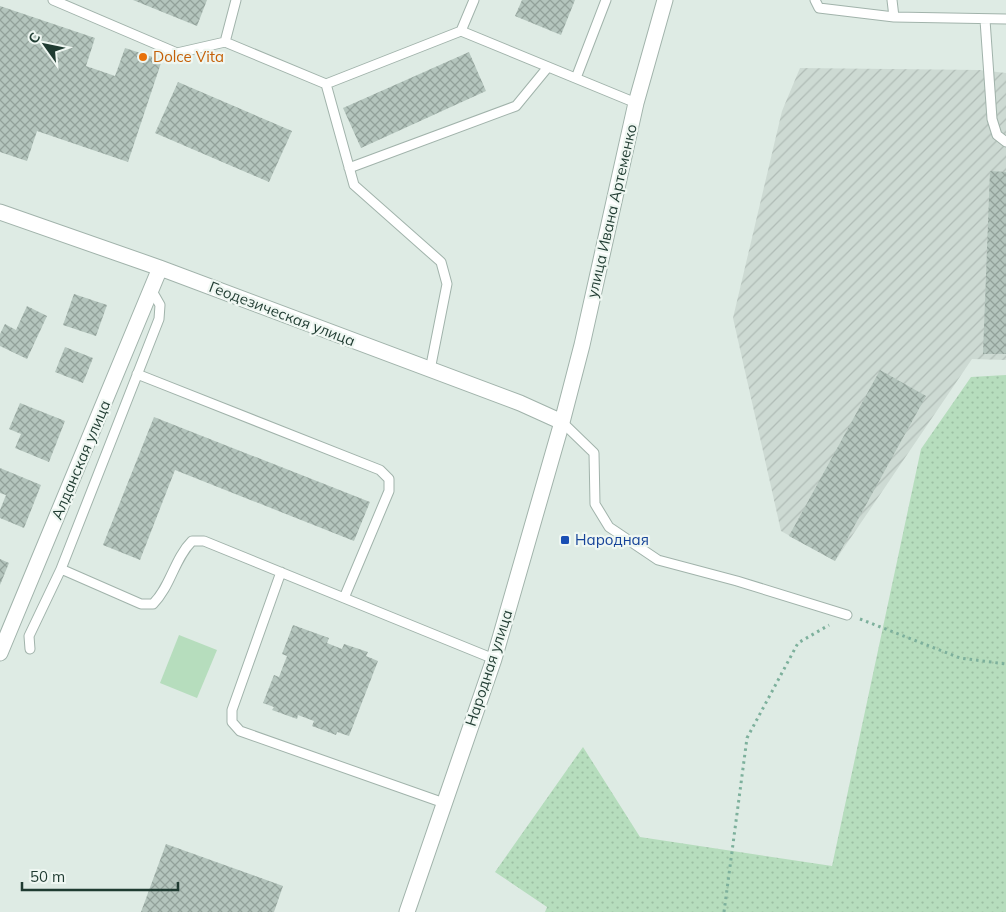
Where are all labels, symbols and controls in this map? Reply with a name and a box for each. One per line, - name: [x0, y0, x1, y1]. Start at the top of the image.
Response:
- north arrow: [20, 20, 70, 70]
- text: С: [24, 29, 44, 47]
- place label: Dolce Vita: [153, 47, 224, 66]
- marker: Dolce Vita: [137, 51, 149, 63]
- street label: улица Ивана Артеменко: [582, 122, 641, 300]
- street label: Геодезическая улица: [206, 277, 358, 350]
- street label: Алданская улица: [47, 397, 114, 522]
- place label: Народная: [575, 530, 649, 549]
- marker: Народная: [559, 534, 571, 546]
- street label: Народная улица: [461, 607, 516, 729]
- scale bar: [22, 860, 179, 892]
- text: 50 m: [30, 867, 65, 886]

